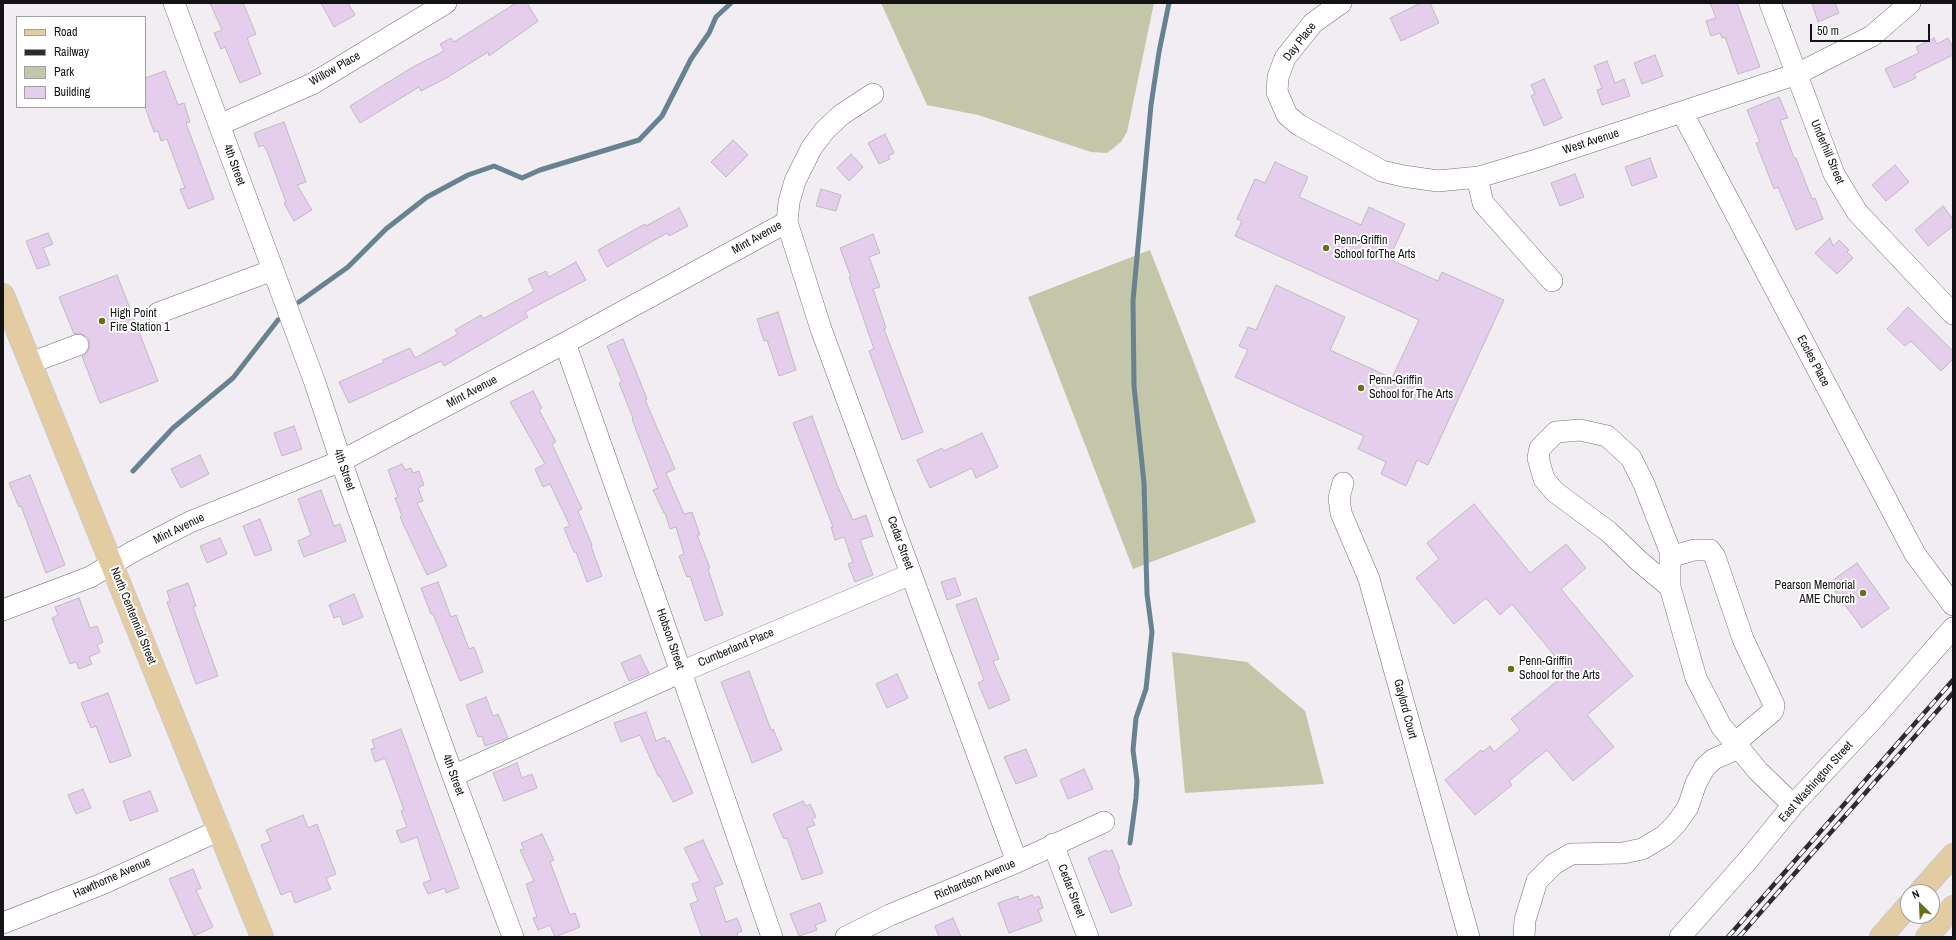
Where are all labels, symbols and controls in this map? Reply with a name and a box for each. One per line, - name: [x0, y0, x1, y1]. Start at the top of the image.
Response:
- legend: [16, 16, 146, 108]
- scale bar: [1812, 16, 1932, 42]
- street label: Day Place: [1281, 20, 1319, 64]
- text: 50 m: [1817, 23, 1839, 39]
- text: Road: [54, 24, 78, 40]
- text: Railway: [54, 44, 89, 60]
- street label: Willow Place: [307, 49, 363, 89]
- text: Park: [54, 64, 74, 80]
- text: Building: [54, 84, 90, 100]
- street label: Underhill Street: [1807, 118, 1847, 186]
- street label: West Avenue: [1561, 126, 1621, 158]
- street label: 4th Street: [220, 142, 248, 188]
- street label: Mint Avenue: [729, 218, 785, 258]
- place label: Penn-Griffin School forThe Arts: [1334, 234, 1415, 262]
- marker: Penn-Griffin School forThe Arts: [1321, 243, 1331, 253]
- place label: High Point Fire Station 1: [110, 307, 170, 335]
- marker: High Point Fire Station 1: [97, 316, 107, 326]
- street label: Eccles Place: [1793, 333, 1833, 389]
- street label: Mint Avenue: [444, 373, 500, 411]
- place label: Penn-Griffin School for The Arts: [1369, 374, 1453, 402]
- marker: Penn-Griffin School for The Arts: [1356, 383, 1366, 393]
- street label: 4th Street: [330, 447, 358, 493]
- street label: Mint Avenue: [151, 510, 207, 548]
- street label: Cedar Street: [884, 514, 916, 572]
- street label: North Centennial Street: [107, 565, 159, 667]
- place label: Pearson Memorial AME Church: [1775, 579, 1855, 607]
- marker: Pearson Memorial AME Church: [1858, 588, 1868, 598]
- street label: Hobson Street: [653, 607, 687, 671]
- street label: Cumberland Place: [696, 626, 776, 670]
- place label: Penn-Griffin School for the Arts: [1519, 655, 1600, 683]
- marker: Penn-Griffin School for the Arts: [1506, 664, 1516, 674]
- street label: Gaylord Court: [1390, 678, 1420, 740]
- street label: East Washington Street: [1776, 739, 1856, 825]
- street label: 4th Street: [439, 752, 467, 798]
- street label: Hawthorne Avenue: [71, 854, 153, 902]
- street label: Richardson Avenue: [932, 857, 1018, 903]
- street label: Cedar Street: [1054, 862, 1088, 920]
- north arrow: [1900, 884, 1940, 924]
- text: N: [1910, 886, 1921, 902]

